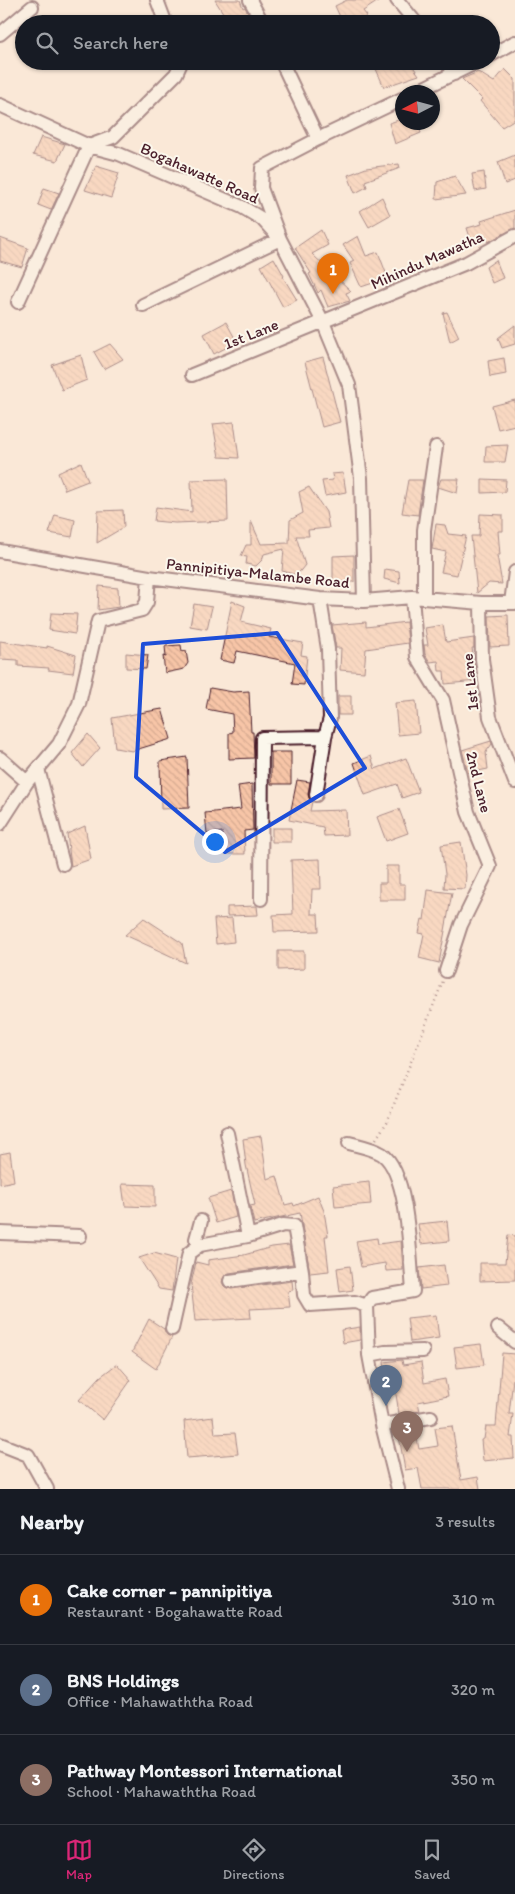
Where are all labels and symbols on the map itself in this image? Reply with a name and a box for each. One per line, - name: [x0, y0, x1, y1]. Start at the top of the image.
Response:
- north arrow: [395, 85, 440, 130]
- street label: Bogahawatte Road: [138, 138, 262, 208]
- street label: Mihindu Mawatha: [368, 226, 487, 293]
- pin: 1: [317, 253, 349, 294]
- street label: 1st Lane: [221, 314, 281, 354]
- street label: Pannipitiya-Malambe Road: [165, 554, 351, 592]
- street label: 1st Lane: [458, 653, 482, 711]
- street label: 2nd Lane: [462, 749, 496, 815]
- your location: [202, 829, 228, 855]
- pin: 2: [370, 1365, 402, 1406]
- pin: 3: [391, 1411, 423, 1452]

